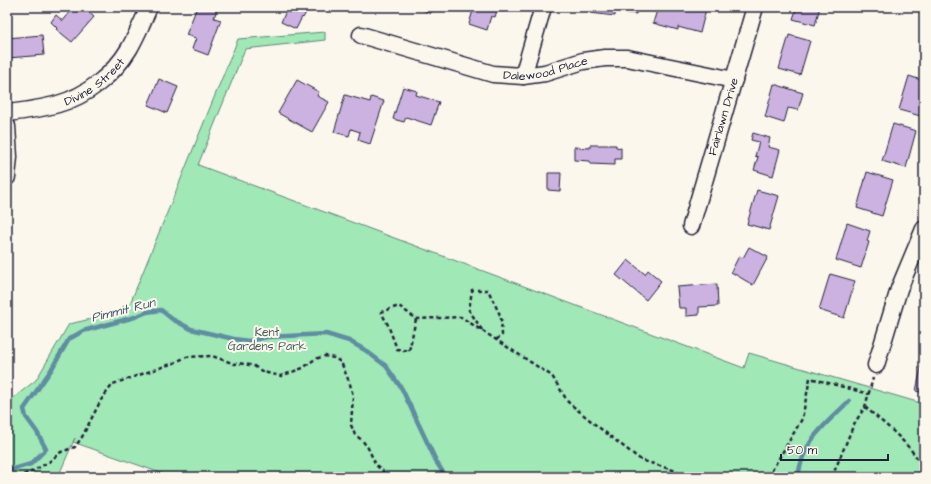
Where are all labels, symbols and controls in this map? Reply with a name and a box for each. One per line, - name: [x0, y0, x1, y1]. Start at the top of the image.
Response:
- street label: Dalewood Place: [503, 52, 589, 85]
- street label: Divine Street: [62, 54, 129, 110]
- street label: Fairlawn Drive: [704, 75, 743, 158]
- water label: Pimmit Run: [89, 293, 159, 327]
- park label: Kent Gardens Park: [228, 324, 307, 355]
- scale bar: [781, 436, 888, 462]
- text: 50 m: [787, 442, 818, 459]

